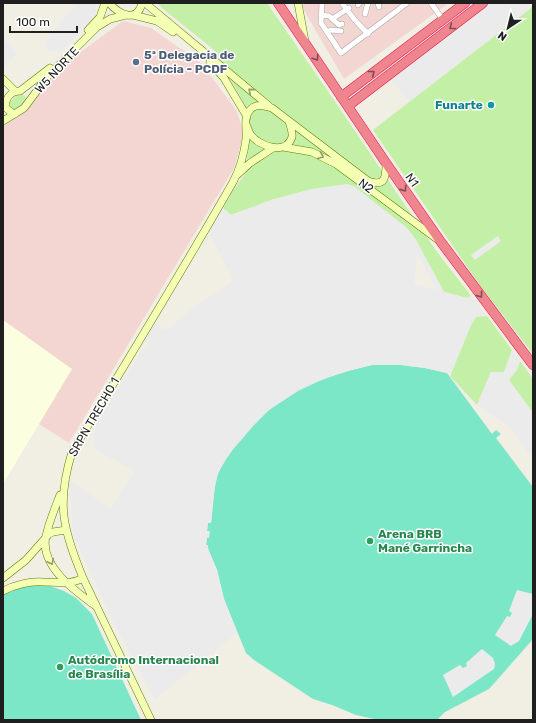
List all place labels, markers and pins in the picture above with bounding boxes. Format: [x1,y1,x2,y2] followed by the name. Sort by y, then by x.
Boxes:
[144,48,234,76] place label: 5ª Delegacia de Polícia - PCDF
[131,57,141,67] marker: 5ª Delegacia de Polícia - PCDF
[435,98,483,112] place label: Funarte
[486,100,496,110] marker: Funarte
[378,527,472,555] place label: Arena BRB Mané Garrincha
[365,536,375,546] marker: Arena BRB Mané Garrincha
[68,653,219,681] place label: Autódromo Internacional de Brasília
[55,662,65,672] marker: Autódromo Internacional de Brasília

